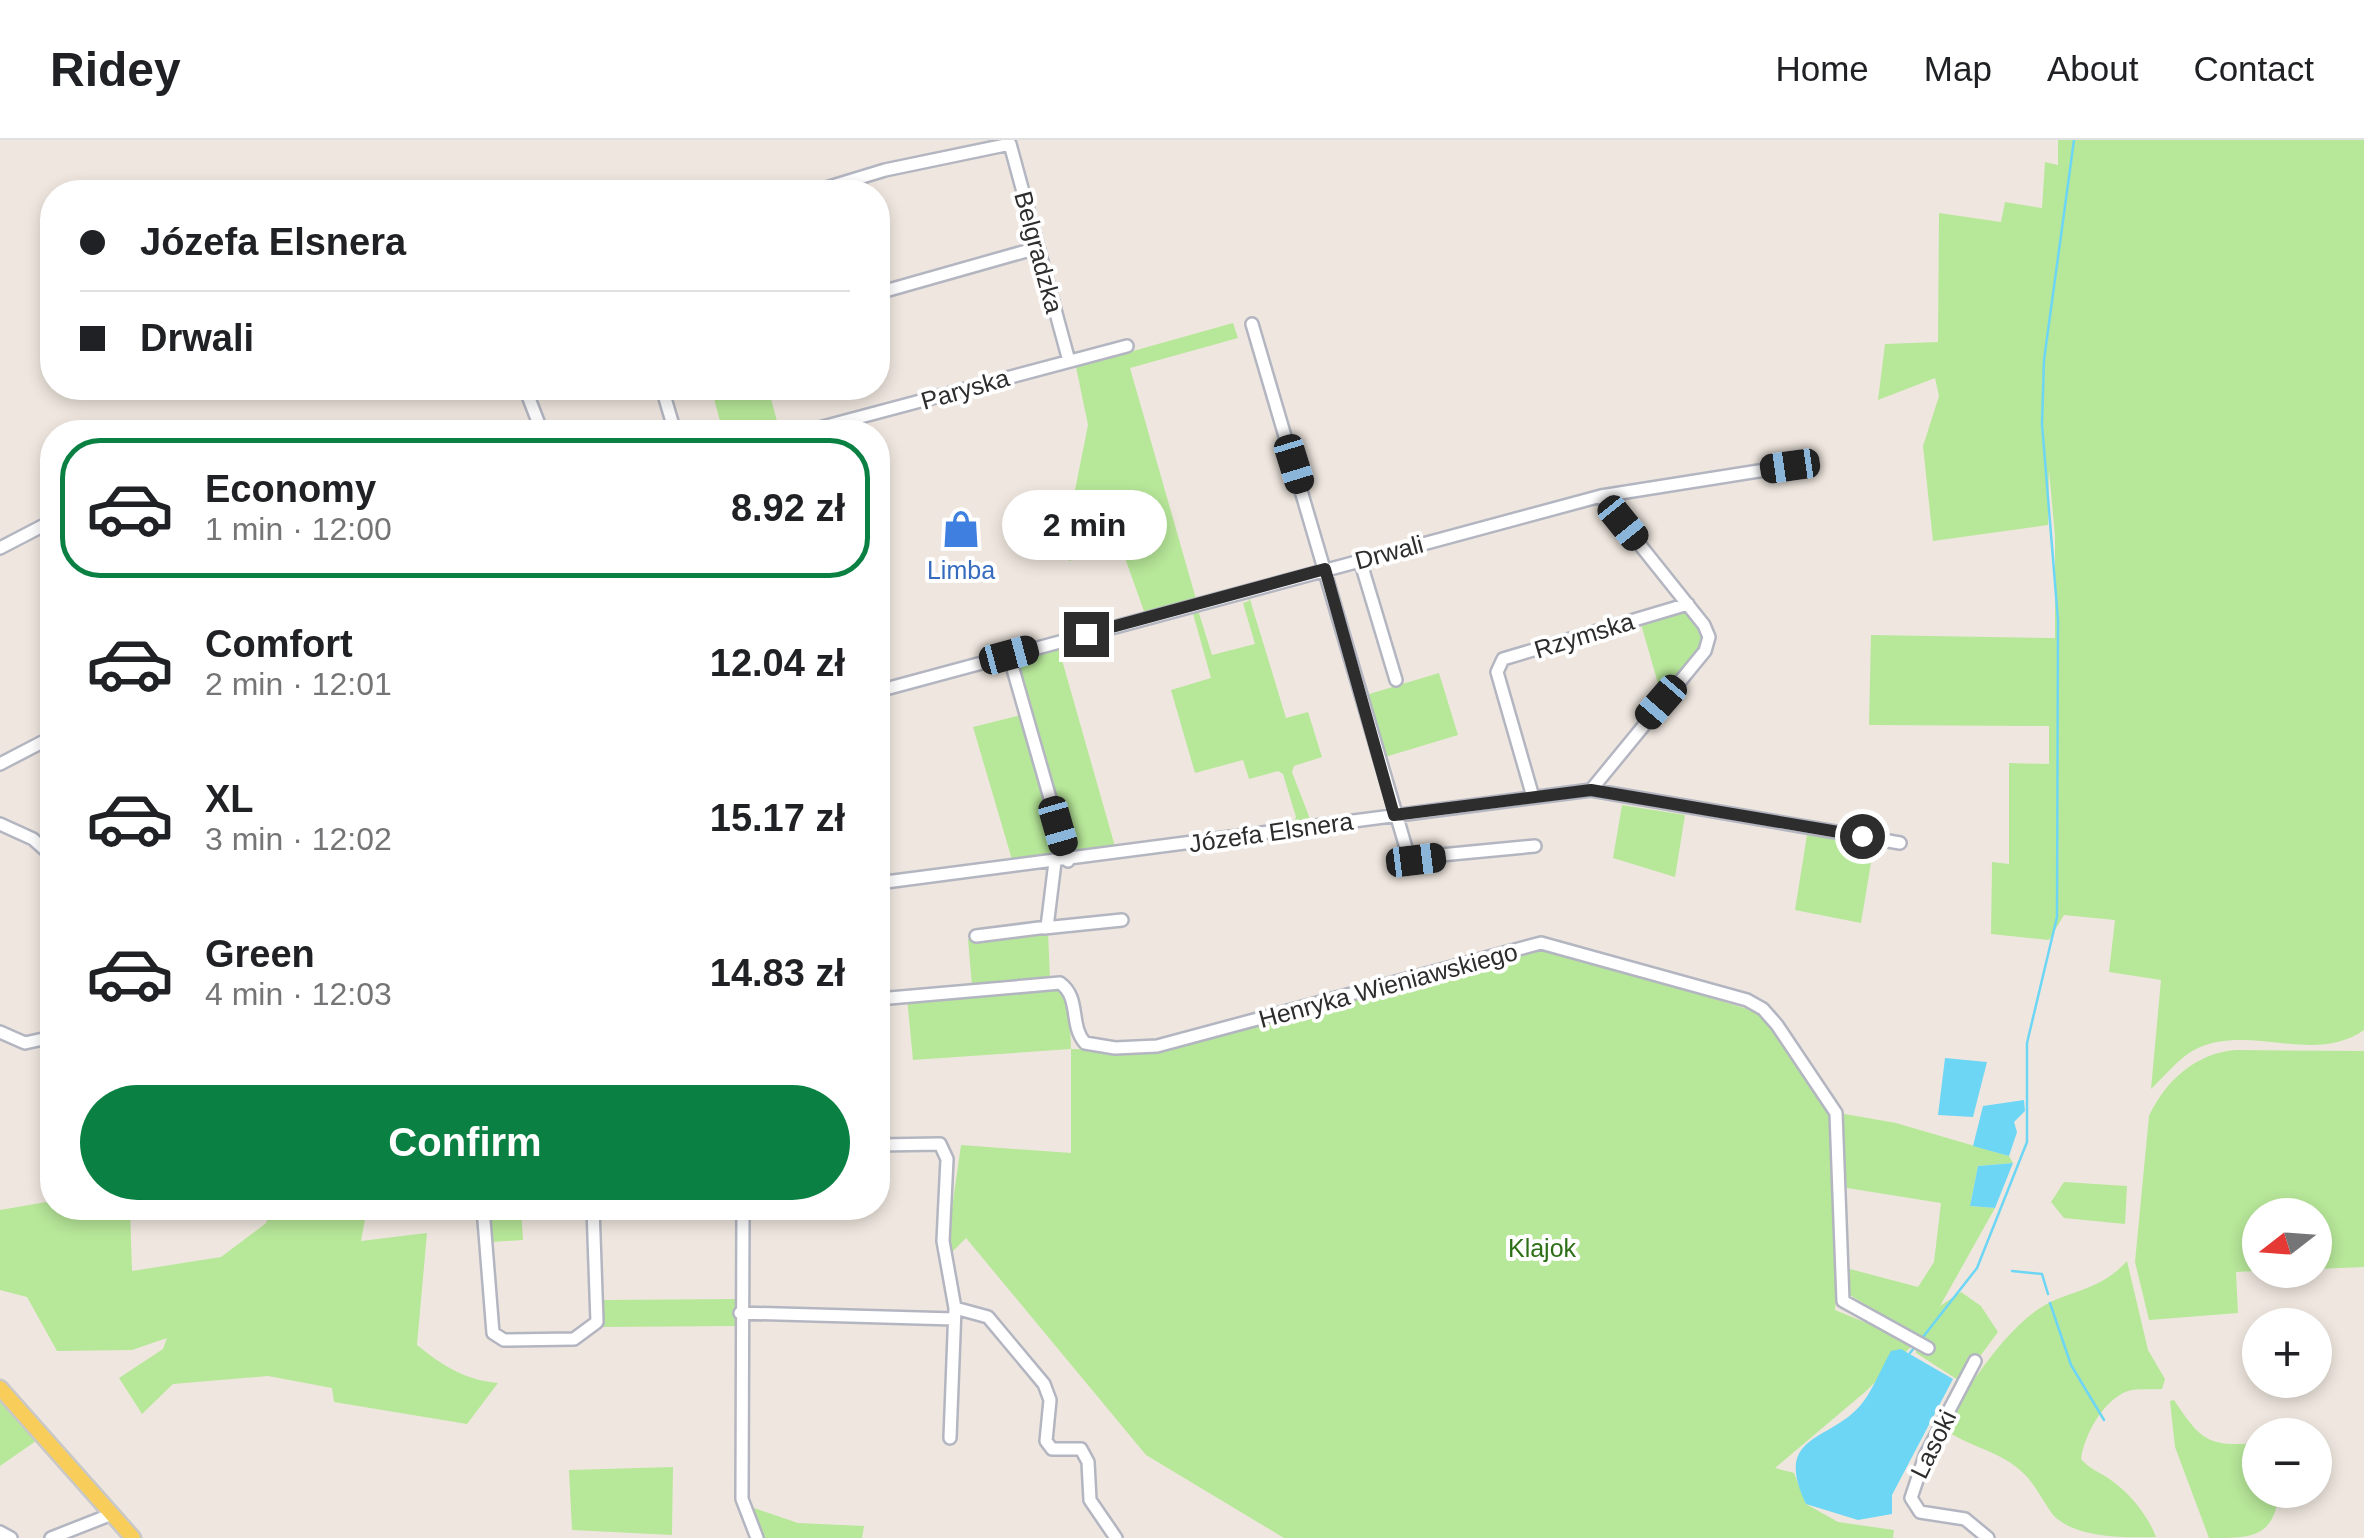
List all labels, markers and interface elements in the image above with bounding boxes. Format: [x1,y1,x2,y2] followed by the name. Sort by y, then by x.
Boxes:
[50,43,181,96] text: Ridey
[1775,49,1869,88] text: Home
[1924,49,1992,88] text: Map
[2047,49,2138,88] text: About
[2193,49,2314,88] text: Contact
[1009,188,1069,316] street label: Belgradzka
[140,221,406,263] text: Józefa Elsnera
[140,317,254,359] text: Drwali
[918,363,1012,415] street label: Paryska
[1271,431,1317,497] car
[1758,447,1822,485] car
[85,463,175,553] icon: car
[205,468,376,510] text: Economy
[731,487,845,529] text: 8.92 zł
[1004,489,1168,559] callout: 2 min
[1592,490,1654,556] car
[1043,507,1126,543] text: 2 min
[940,508,982,550] shop icon: Limba
[205,511,392,547] text: 1 min · 12:00
[1352,529,1426,575] street label: Drwali
[927,556,995,584] place label: Limba
[1531,607,1637,663] street label: Rzymska
[1064,612,1109,657] route end
[85,618,175,708] icon: car
[205,623,353,665] text: Comfort
[976,633,1042,677] car
[710,642,845,684] text: 12.04 zł
[205,666,392,702] text: 2 min · 12:01
[1630,670,1692,734] car
[85,773,175,863] icon: car
[205,778,254,820] text: XL
[1035,793,1081,859] car
[710,797,845,839] text: 15.17 zł
[1187,807,1355,857] street label: Józefa Elsnera
[1840,814,1885,859] route start
[205,821,392,857] text: 3 min · 12:02
[1384,841,1448,879] car
[85,928,175,1018] icon: car
[205,933,315,975] text: Green
[1256,937,1520,1033] street label: Henryka Wieniawskiego
[710,952,845,994] text: 14.83 zł
[205,976,392,1012] text: 4 min · 12:03
[80,1085,850,1200] button: Confirm
[2242,1198,2332,1288] north arrow
[2242,1198,2332,1508] map controls
[1508,1234,1577,1262] park label: Klajok
[2242,1308,2332,1398] button: +
[1905,1405,1961,1483] street label: Lasoki
[2242,1418,2332,1508] button: −

